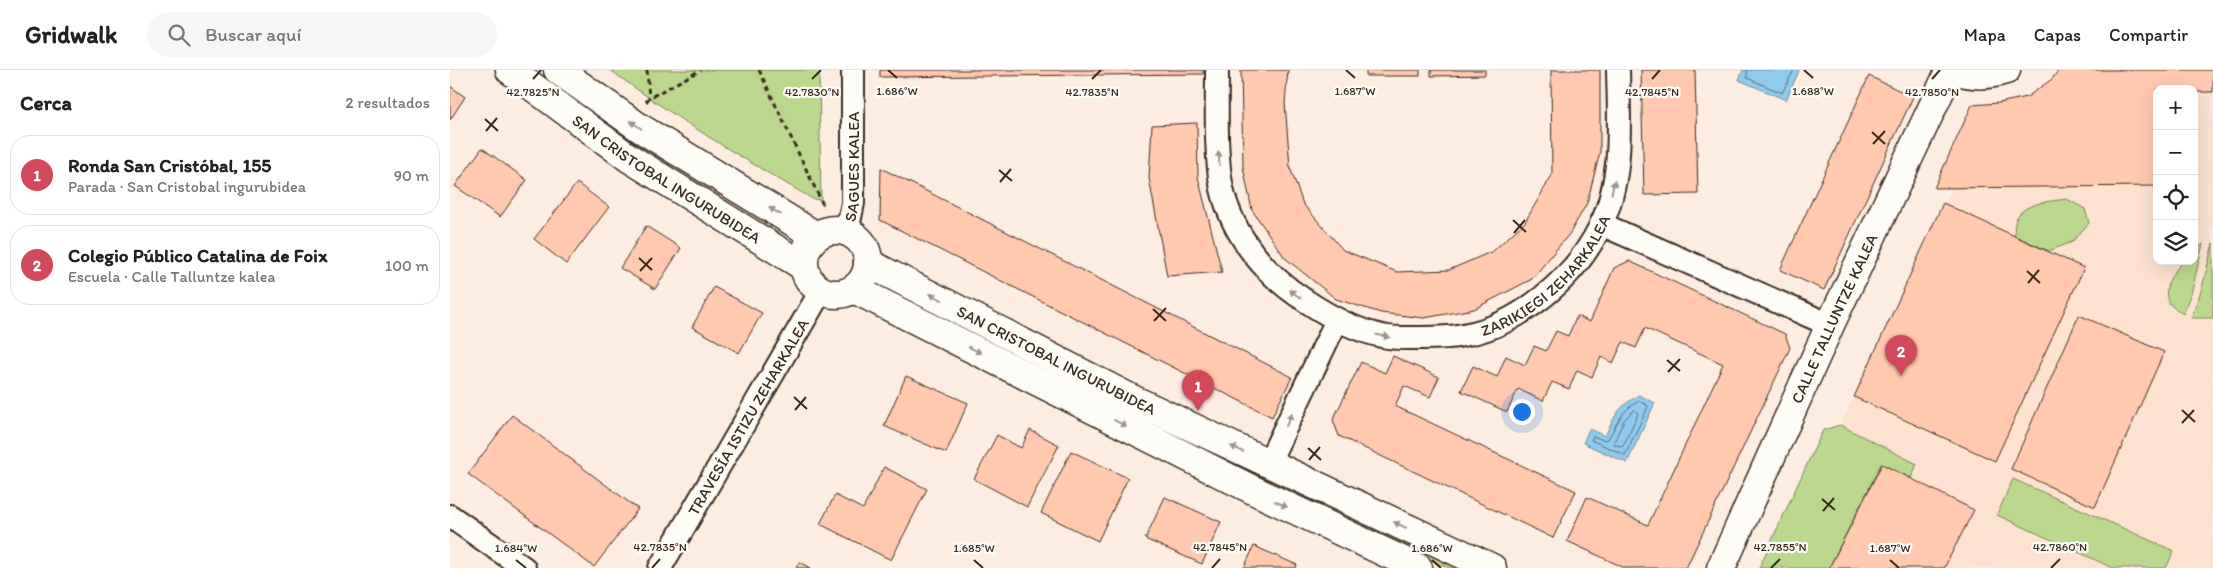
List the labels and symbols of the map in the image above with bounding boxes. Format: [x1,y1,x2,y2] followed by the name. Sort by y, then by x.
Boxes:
[876,84,918,98] text: 1.686°W
[1334,84,1376,98] text: 1.687°W
[1792,84,1834,98] text: 1.688°W
[506,85,560,99] text: 42.7825°N
[785,85,839,99] text: 42.7830°N
[1065,85,1119,99] text: 42.7835°N
[1625,85,1679,99] text: 42.7845°N
[1905,85,1959,99] text: 42.7850°N
[569,110,764,247] street label: SAN CRISTOBAL INGURUBIDEA
[840,112,863,223] street label: SAGUES KALEA
[629,120,643,130] one-way arrow
[1215,149,1223,165] one-way arrow
[1609,180,1617,195] one-way arrow
[768,206,781,215] one-way arrow
[1478,212,1614,340] street label: ZARIKIEGI ZEHARKALEA
[1787,231,1881,406] street label: CALLE TALLUNTZE KALEA
[1289,289,1302,299] one-way arrow
[928,293,943,301] one-way arrow
[954,301,1159,418] street label: SAN CRISTOBAL INGURUBIDEA
[683,315,813,518] street label: TRAVESÍA ISTIZU ZEHARKALEA
[1375,332,1391,340] one-way arrow
[1885,335,1917,376] pin: 2
[968,346,983,354] one-way arrow
[1182,370,1214,411] pin: 1
[1509,399,1535,425] your location
[1285,413,1293,427] one-way arrow
[1113,419,1128,427] one-way arrow
[1230,445,1244,453] one-way arrow
[1274,499,1289,508] one-way arrow
[1393,521,1407,529] one-way arrow
[633,540,687,554] text: 42.7835°N
[1193,540,1247,554] text: 42.7845°N
[1753,540,1807,554] text: 42.7855°N
[2033,540,2087,554] text: 42.7860°N
[495,541,537,555] text: 1.684°W
[953,541,995,555] text: 1.685°W
[1411,541,1453,555] text: 1.686°W
[1869,541,1911,555] text: 1.687°W

